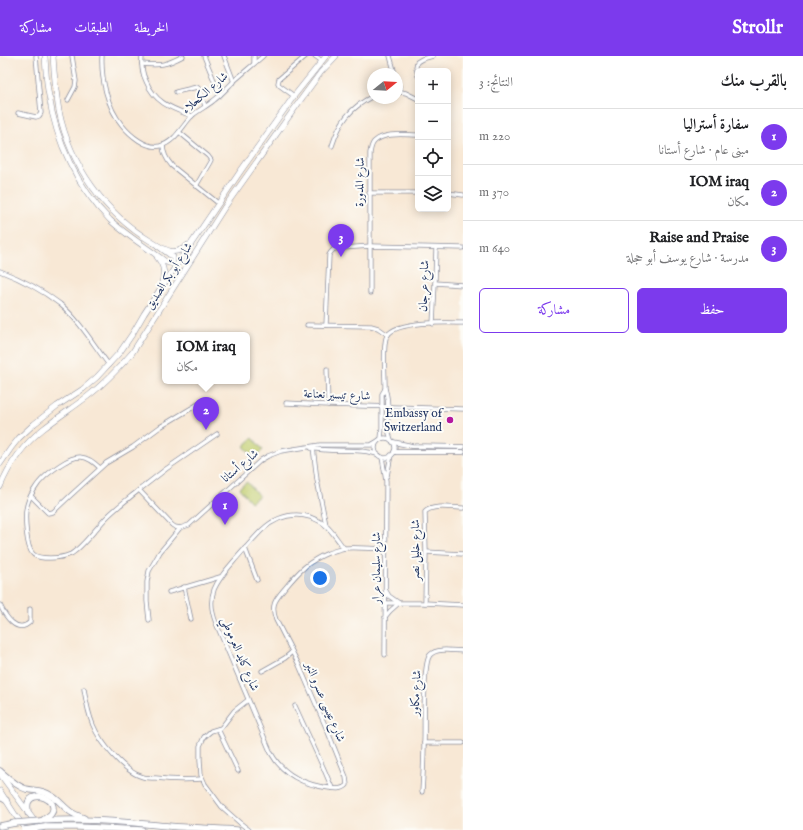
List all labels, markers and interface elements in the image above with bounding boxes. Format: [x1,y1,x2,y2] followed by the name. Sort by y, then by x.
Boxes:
[732,16,783,40] text: Strollr
[20,19,52,37] text: مشاركة
[74,19,112,37] text: الطبقات
[134,19,168,37] text: الخريطة
[367,68,403,104] north arrow
[415,68,451,212] map controls
[415,68,451,104] button: +
[179,69,233,120] street label: شارع الكحلاء
[720,71,787,92] text: بالقرب منك
[479,74,513,91] text: النتائج: 3
[415,104,451,140] button: −
[683,115,749,134] text: سفارة أستراليا
[479,128,510,145] text: 220 m
[772,128,776,145] text: 1
[415,140,451,176] button: locate
[659,142,749,159] text: مبنى عام · شارع أستانا
[352,157,371,207] street label: شارع المدورة
[690,172,749,191] text: IOM iraq
[415,176,451,212] button: layers
[479,184,509,201] text: 370 m
[771,184,777,201] text: 2
[727,194,749,211] text: مكان
[328,224,354,257] pin: 3
[649,228,749,247] text: Raise and Praise
[141,239,199,314] street label: شارع أبو بكر الصديق
[479,240,510,257] text: 640 m
[772,240,776,257] text: 3
[626,250,749,267] text: مدرسة · شارع يوسف أبو حجلة
[416,260,435,312] street label: شارع عرجان
[479,288,629,333] button: مشاركة
[637,288,787,333] button: حفظ
[162,332,250,384] popup
[176,337,236,356] text: IOM iraq
[176,359,198,376] text: مكان
[303,386,371,407] street label: شارع تيسير نعناعة
[193,397,219,430] pin: 2
[384,406,445,435] place label: Embassy of Switzerland
[445,415,455,425] marker: Embassy of Switzerland
[218,445,264,488] street label: شارع أستانا
[212,492,238,525] pin: 1
[408,519,426,583] street label: شارع خليل نصر
[369,532,387,605] street label: شارع سليمان عرار
[310,568,330,588] your location
[214,615,262,695] street label: شارع كايد العرموطي
[298,658,349,746] street label: شارع عيسى عسرو النبر
[407,669,428,718] street label: شارع مكاور

